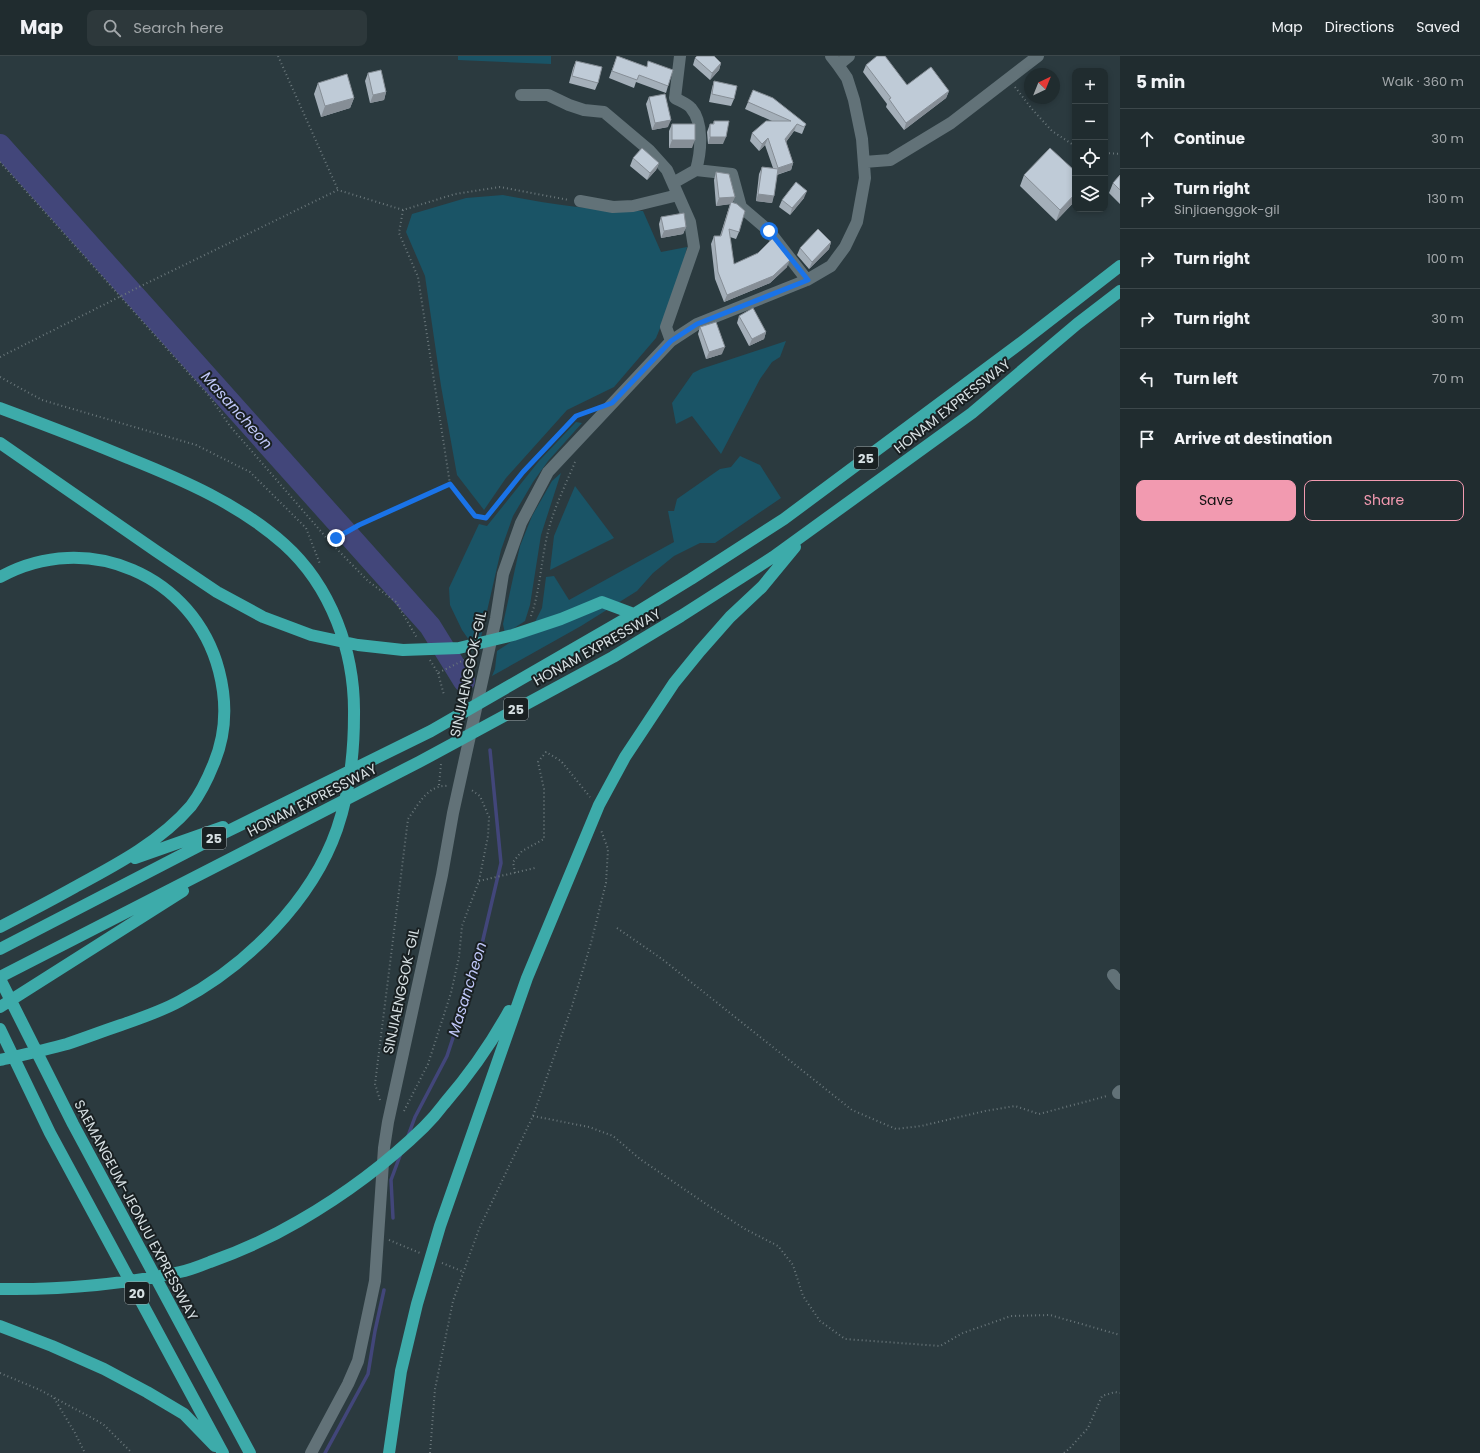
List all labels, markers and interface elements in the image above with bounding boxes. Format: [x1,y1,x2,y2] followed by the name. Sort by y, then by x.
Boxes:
[87,10,367,46] search box
[20,14,63,41] text: Map
[101,17,123,39] icon: search
[133,17,224,38] text: Search here
[1272,17,1303,37] text: Map
[1325,17,1394,37] text: Directions
[1416,17,1460,37] text: Saved
[1024,68,1060,104] north arrow
[1072,68,1108,212] map controls
[1072,68,1108,104] button: +
[1136,70,1185,94] text: 5 min
[1382,72,1464,91] text: Walk · 360 m
[1072,104,1108,140] button: −
[1136,128,1158,150] icon: ahead
[1174,128,1245,149] text: Continue
[1431,129,1464,148] text: 30 m
[1072,140,1108,176] button: locate
[1072,176,1108,212] button: layers
[1174,178,1250,199] text: Turn right
[1136,188,1158,210] icon: right
[1427,189,1464,208] text: 130 m
[1174,200,1280,219] text: Sinjiaenggok-gil
[760,222,778,240] route start
[1136,248,1158,270] icon: right
[1174,248,1250,269] text: Turn right
[1427,249,1464,268] text: 100 m
[1136,308,1158,330] icon: right
[1174,308,1250,329] text: Turn right
[1431,309,1464,328] text: 30 m
[889,354,1015,458] street label: HONAM EXPRESSWAY
[196,367,278,453] water label: Masancheon
[1136,368,1158,390] icon: left
[1174,368,1238,389] text: Turn left
[1432,369,1464,388] text: 70 m
[1136,428,1158,450] icon: arrive
[1174,428,1332,449] text: Arrive at destination
[854,447,878,469] road number: 25
[1136,480,1296,521] button: Save
[1304,480,1464,521] button: Share
[327,529,345,547] route end
[530,604,664,690] street label: HONAM EXPRESSWAY
[445,609,491,739] street label: SINJIAENGGOK-GIL
[504,698,528,720] road number: 25
[244,759,380,841] street label: HONAM EXPRESSWAY
[202,827,226,849] road number: 25
[378,926,424,1056] street label: SINJIAENGGOK-GIL
[443,939,491,1039] water label: Masancheon
[69,1096,203,1324] street label: SAEMANGEUM-JEONJU EXPRESSWAY
[125,1282,149,1304] road number: 20

